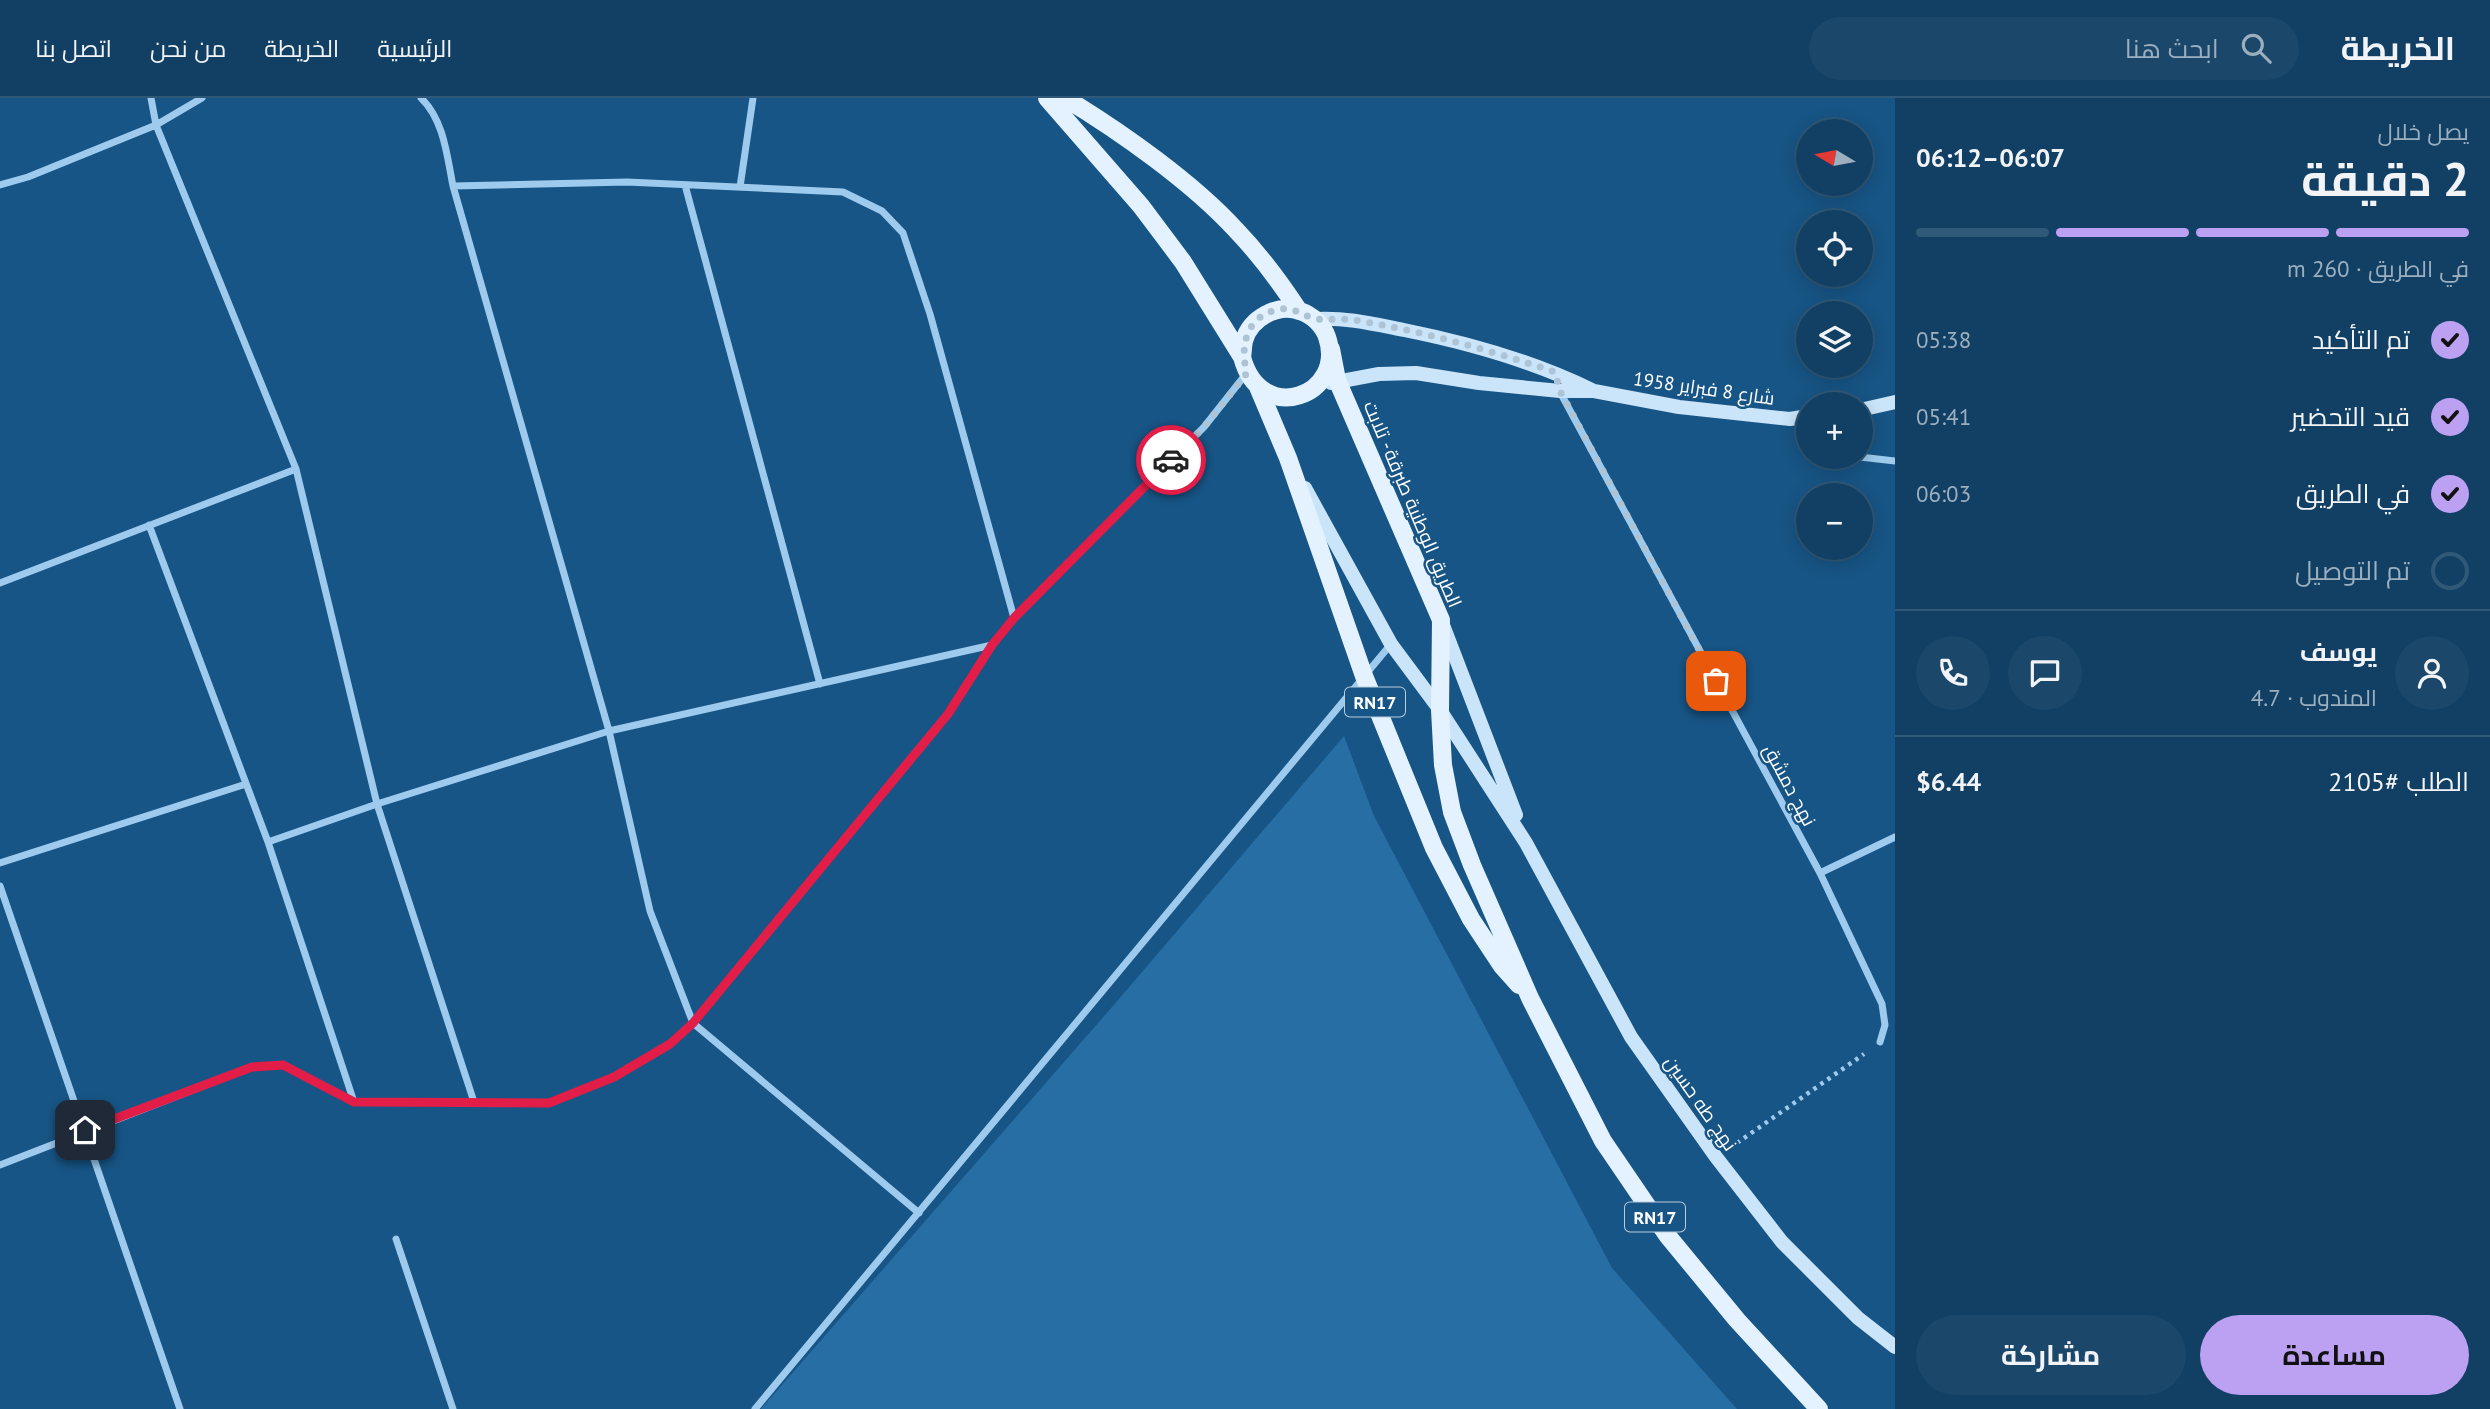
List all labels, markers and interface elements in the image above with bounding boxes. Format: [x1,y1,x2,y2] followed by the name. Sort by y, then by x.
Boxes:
[1809,17,2299,80] search box
[2341,26,2455,69] text: الخريطة
[2237,29,2275,67] icon: search
[2125,32,2219,65] text: ابحث هنا
[35,33,112,64] text: اتصل بنا
[150,33,226,64] text: من نحن
[264,33,339,64] text: الخريطة
[377,33,453,64] text: الرئيسية
[2378,117,2469,146] text: يصل خلال
[1796,119,1872,196] north arrow
[1796,119,1873,560] map controls
[1916,141,2065,174] text: 06:07–06:12
[2301,149,2469,209] text: 2 دقيقة
[1796,210,1873,287] button: locate
[2287,254,2469,283] text: في الطريق · 260 m
[1796,301,1873,378] button: layers
[2431,321,2469,359] icon: check
[2312,323,2410,356] text: تم التأكيد
[1916,325,1971,354] text: 05:38
[1631,366,1776,412] street label: شارع 8 فبراير 1958
[1796,392,1873,469] button: +
[1358,397,1467,611] street label: الطريق الوطنية طبرقة - تلابت
[2431,398,2469,436] icon: check
[2291,400,2410,433] text: قيد التحضير
[1916,402,1971,431] text: 05:41
[1136,425,1206,495] courier
[1152,441,1190,479] icon: car
[2431,475,2469,513] icon: check
[2296,477,2410,510] text: في الطريق
[1916,479,1971,508] text: 06:03
[1796,483,1873,560] button: −
[2295,554,2410,587] text: تم التوصيل
[2300,635,2377,668] text: يوسف
[1916,636,1990,710] button: phone
[2008,636,2082,710] button: chat
[2395,636,2469,710] button: person
[1686,651,1746,711] pin
[1697,662,1735,700] icon: bag
[2251,683,2377,712] text: المندوب · 4.7
[1345,688,1405,716] road number: RN17
[1757,740,1822,831] street label: نهج دمشق
[1916,765,1981,798] text: $6.44
[2328,765,2469,798] text: الطلب #2105
[1658,1051,1743,1156] street label: نهج طه حسين
[55,1100,115,1160] pin
[66,1111,104,1149] icon: home
[1625,1202,1685,1232] road number: RN17
[1916,1315,2186,1395] button: مشاركة
[2200,1315,2469,1395] button: مساعدة

